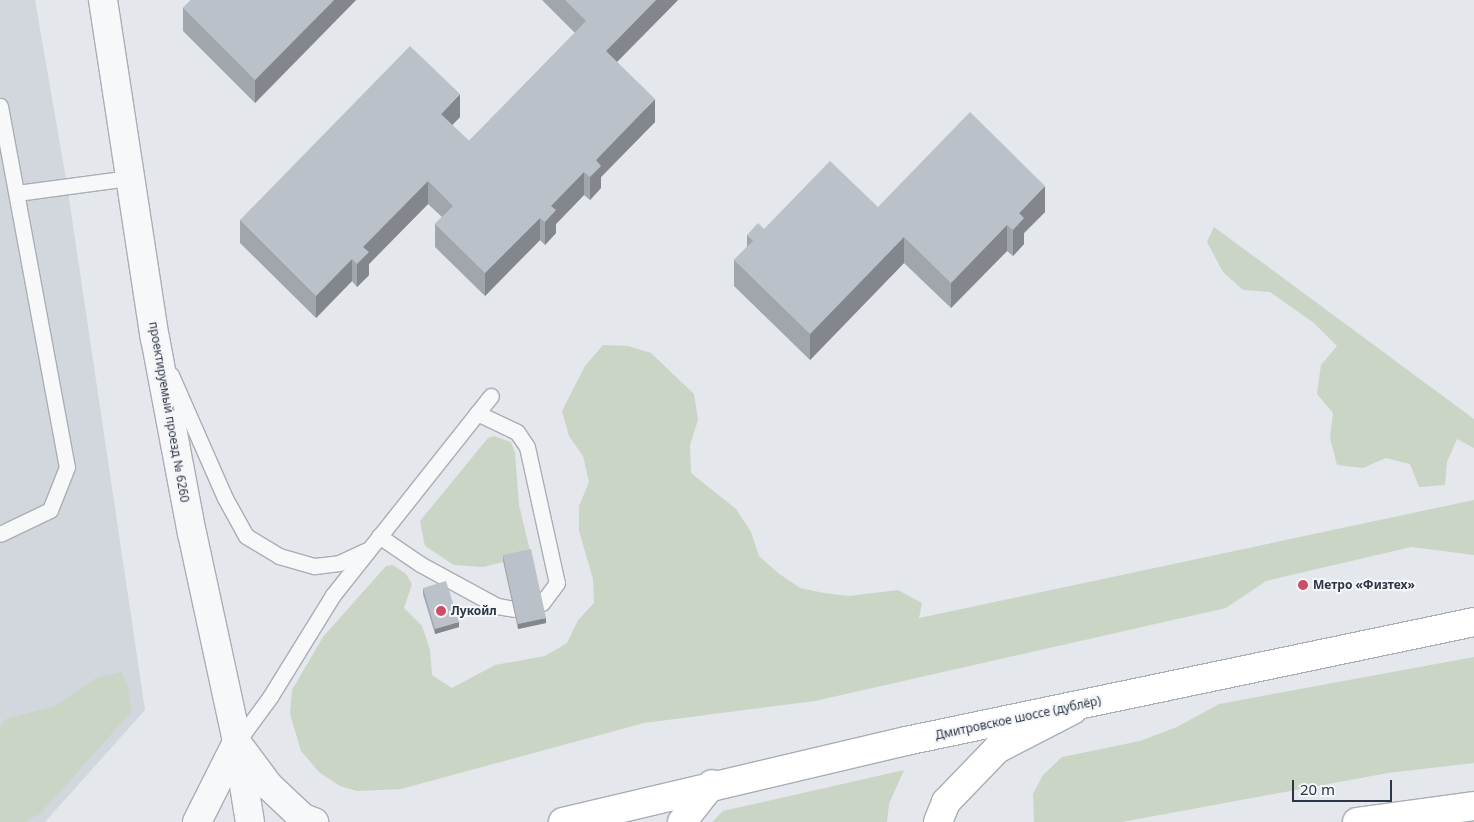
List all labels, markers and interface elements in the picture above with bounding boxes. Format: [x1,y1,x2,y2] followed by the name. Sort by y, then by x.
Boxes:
[146,320,192,504] street label: проектируемый проезд № 6260
[1313,578,1415,592] place label: Метро «Физтех»
[1297,579,1309,591] marker: Метро «Физтех»
[451,604,497,618] place label: Лукойл
[435,605,447,617] marker: Лукойл
[934,693,1102,743] street label: Дмитровское шоссе (дублёр)
[1294,770,1394,802] scale bar
[1300,779,1335,799] text: 20 m

